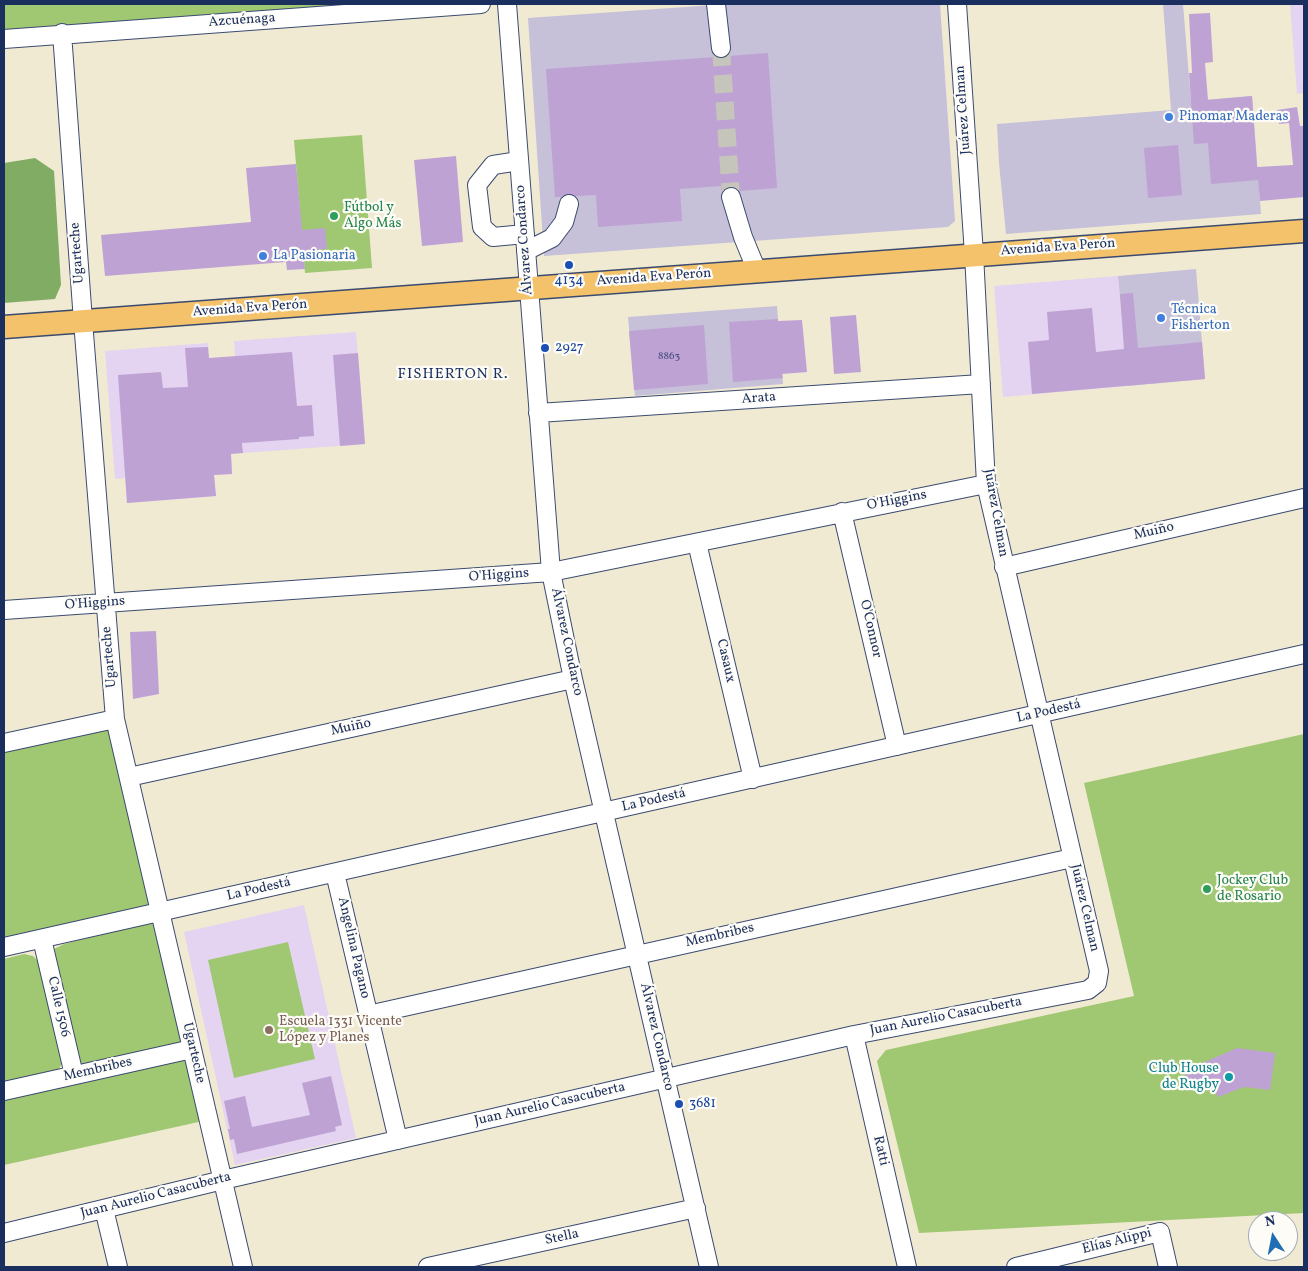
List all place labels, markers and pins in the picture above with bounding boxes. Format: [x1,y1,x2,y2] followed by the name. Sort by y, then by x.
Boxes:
[1179,109,1289,125] place label: Pinomar Maderas
[1163,111,1175,123] marker: Pinomar Maderas
[344,200,401,232] place label: Fútbol y Algo Más
[328,210,340,222] marker: Fútbol y Algo Más
[273,248,356,264] place label: La Pasionaria
[257,250,269,262] marker: La Pasionaria
[563,259,575,271] marker: 4134
[554,273,584,289] place label: 4134
[1171,302,1230,334] place label: Técnica Fisherton
[1155,312,1167,324] marker: Técnica Fisherton
[555,340,584,356] place label: 2927
[539,342,551,354] marker: 2927
[1217,873,1288,906] place label: Jockey Club de Rosario
[1201,883,1213,895] marker: Jockey Club de Rosario
[279,1014,402,1046] place label: Escuela 1331 Vicente López y Planes
[263,1024,275,1036] marker: Escuela 1331 Vicente López y Planes
[1149,1061,1219,1094] place label: Club House de Rugby
[1223,1071,1235,1083] marker: Club House de Rugby
[689,1096,716,1112] place label: 3681
[673,1098,685,1110] marker: 3681

